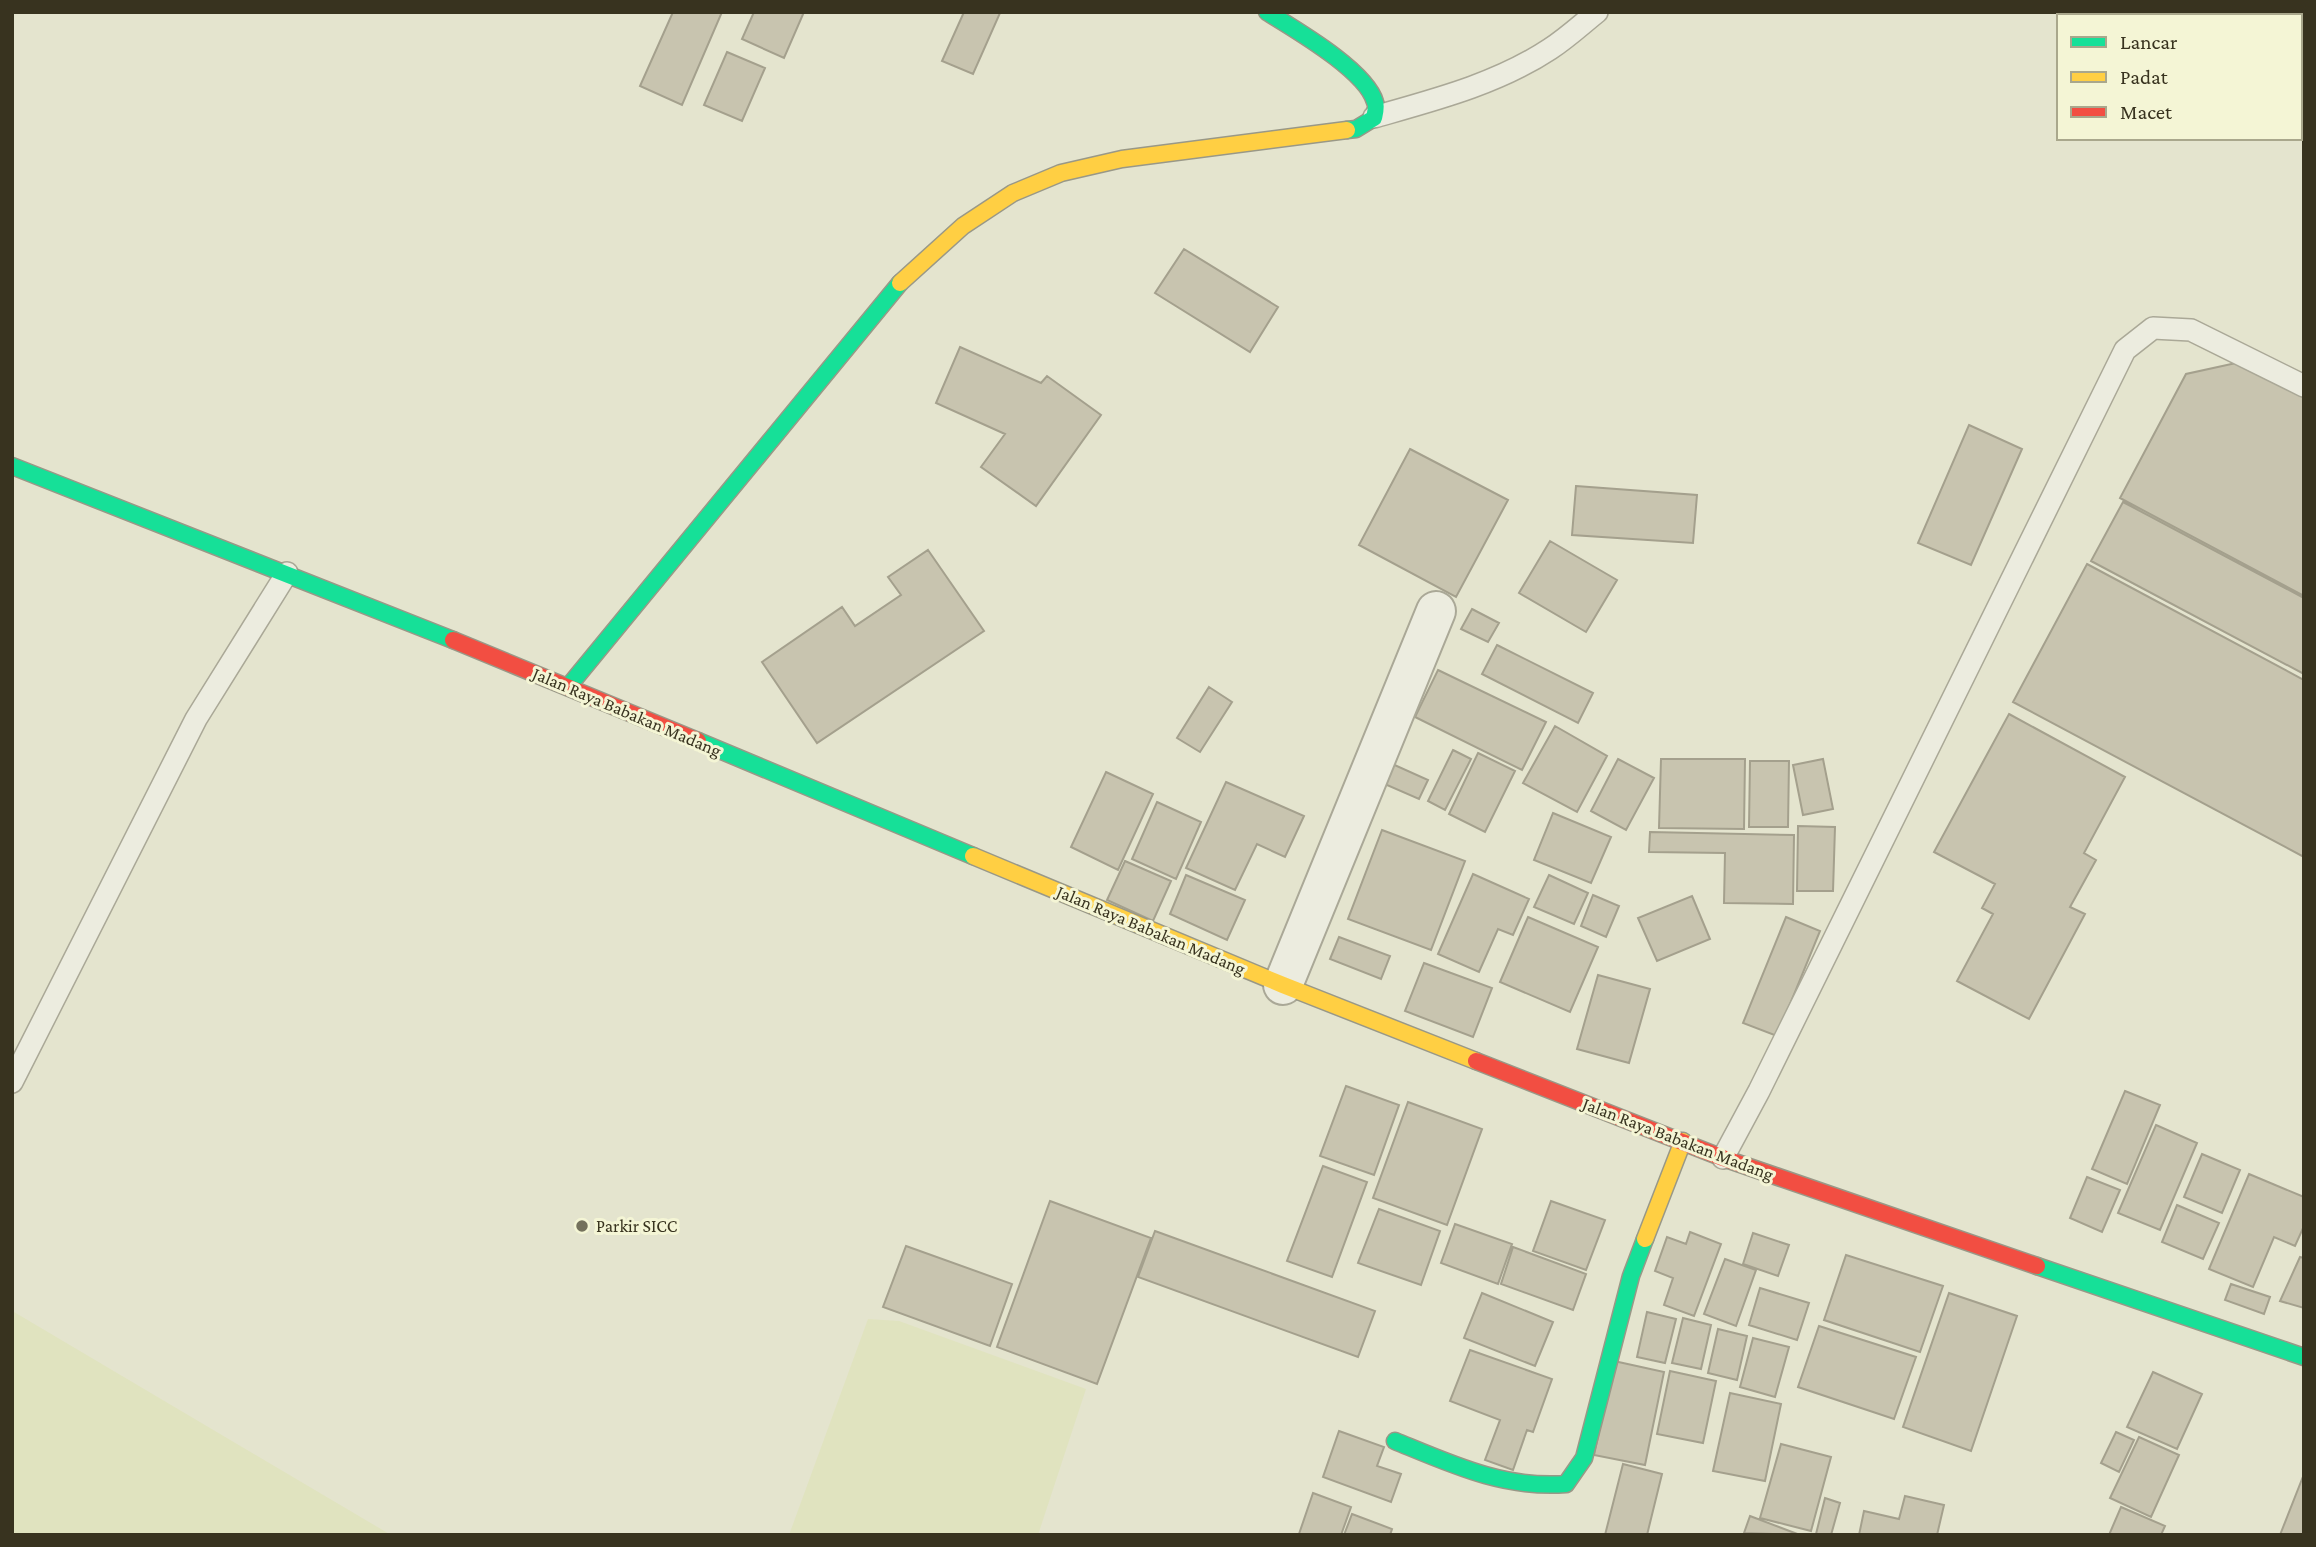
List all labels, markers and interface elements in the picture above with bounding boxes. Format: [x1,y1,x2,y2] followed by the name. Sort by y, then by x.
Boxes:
[2057,14,2302,140] legend
[2120,30,2178,54] text: Lancar
[2120,65,2169,89] text: Padat
[2120,100,2173,124] text: Macet
[528,662,725,761] street label: Jalan Raya Babakan Madang
[1052,880,1249,979] street label: Jalan Raya Babakan Madang
[1578,1093,1777,1185] street label: Jalan Raya Babakan Madang
[596,1216,678,1236] place label: Parkir SICC
[574,1218,590,1234] marker: Parkir SICC

